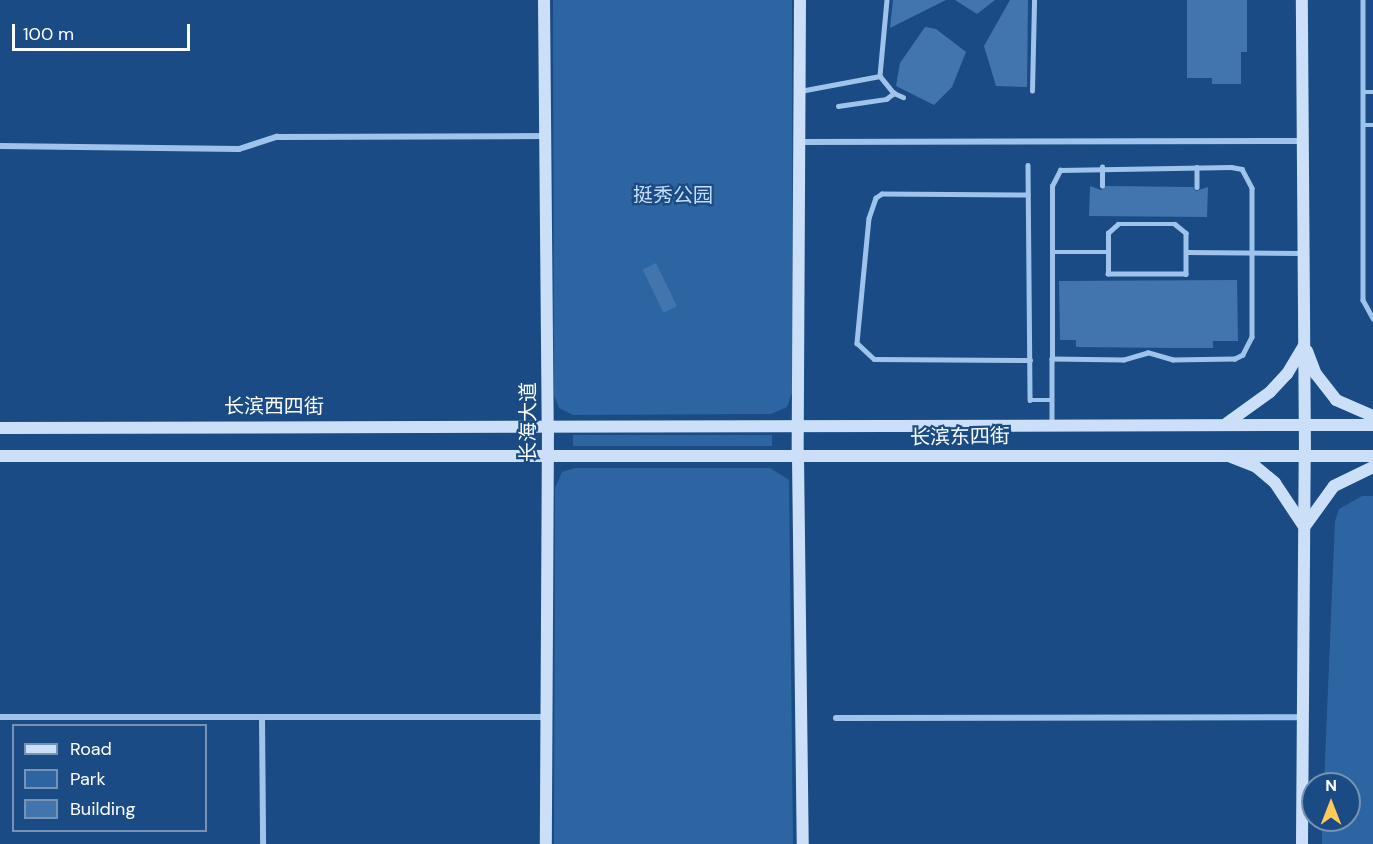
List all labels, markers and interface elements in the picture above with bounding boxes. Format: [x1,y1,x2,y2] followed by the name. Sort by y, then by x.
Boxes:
[15,12,194,50] scale bar
[23,22,74,46] text: 100 m
[633,183,713,207] park label: 挺秀公园
[516,382,540,462] street label: 长海大道
[224,394,324,418] street label: 长滨西四街
[910,424,1010,450] street label: 长滨东四街
[12,724,207,832] legend
[70,737,112,761] text: Road
[70,767,106,791] text: Park
[1301,772,1361,832] north arrow
[1325,775,1337,796] text: N
[70,797,135,821] text: Building

